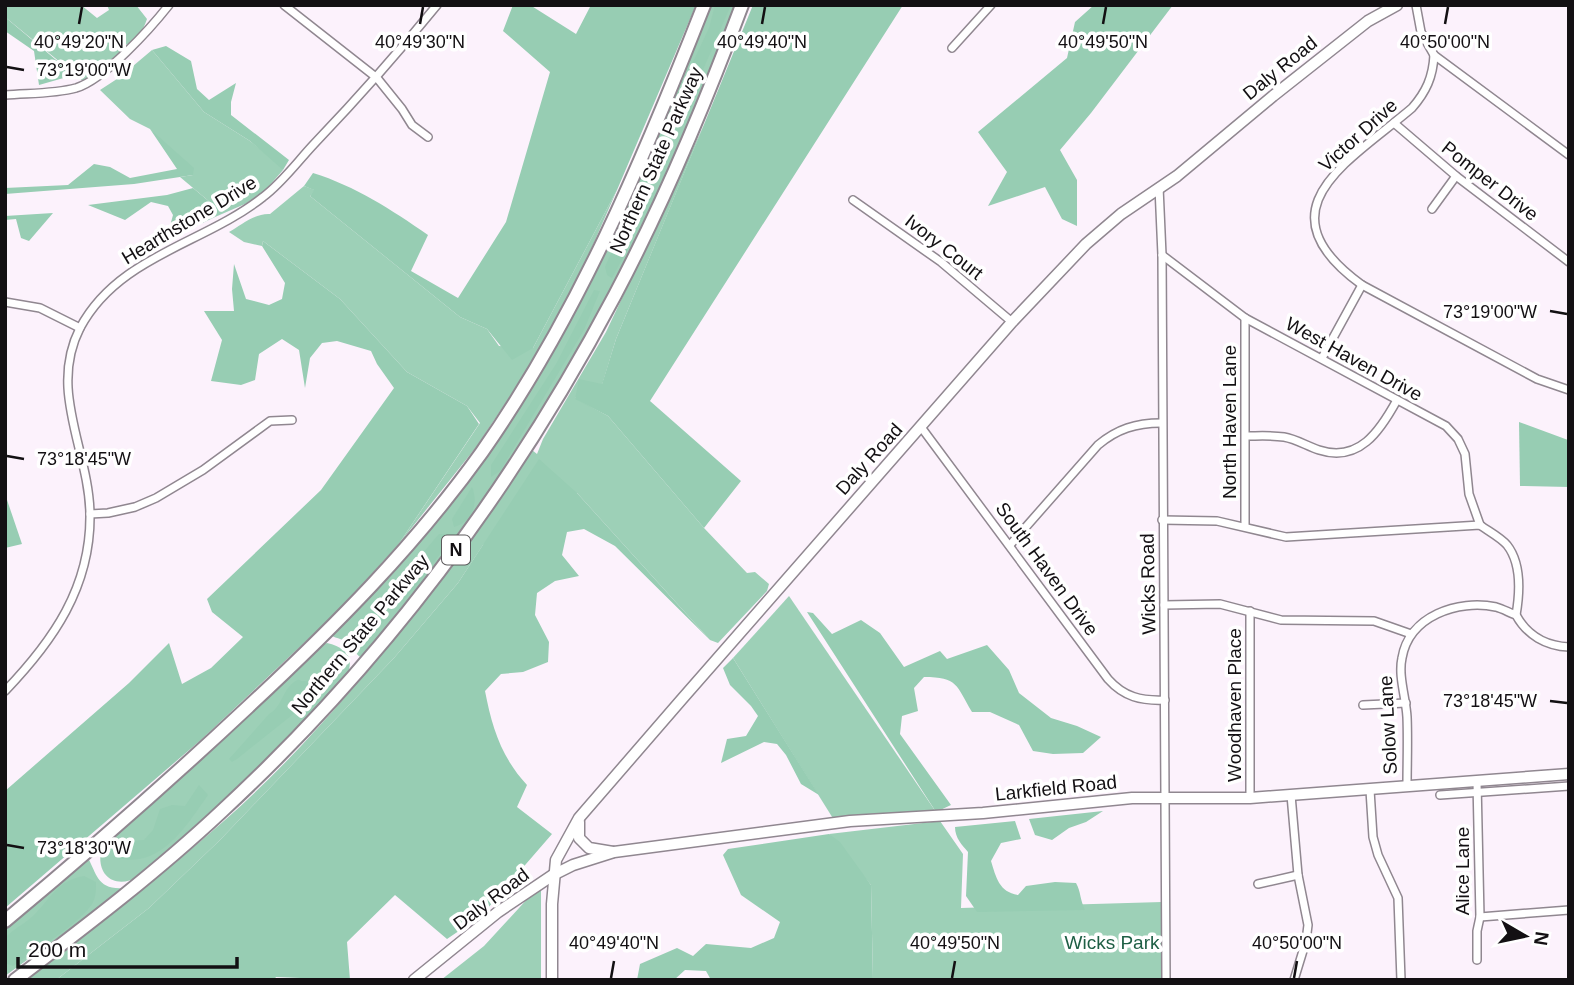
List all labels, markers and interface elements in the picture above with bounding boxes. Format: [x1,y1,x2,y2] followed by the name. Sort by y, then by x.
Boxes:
[34,32,124,52] text: 40°49'20"N
[375,32,465,52] text: 40°49'30"N
[717,32,807,52] text: 40°49'40"N
[1058,32,1148,52] text: 40°49'50"N
[1239,32,1321,104] street label: Daly Road
[1400,32,1490,52] text: 40°50'00"N
[37,60,131,80] text: 73°19'00"W
[605,63,707,256] street label: Northern State Parkway
[1315,94,1401,176] street label: Victor Drive
[1438,137,1542,225] street label: Pomper Drive
[118,172,260,268] street label: Hearthstone Drive
[901,210,988,284] street label: Ivory Court
[1443,302,1537,322] text: 73°19'00"W
[1282,313,1426,405] street label: West Haven Drive
[1219,345,1240,499] street label: North Haven Lane
[832,419,906,499] street label: Daly Road
[37,449,131,469] text: 73°18'45"W
[992,498,1102,640] street label: South Haven Drive
[1137,533,1159,635] street label: Wicks Road
[442,536,470,564] road number: N
[287,550,433,718] street label: Northern State Parkway
[1224,628,1245,782] street label: Woodhaven Place
[1375,675,1401,775] street label: Solow Lane
[1443,691,1537,711] text: 73°18'45"W
[994,771,1118,805] street label: Larkfield Road
[1452,827,1473,915] street label: Alice Lane
[37,838,131,858] text: 73°18'30"W
[449,864,533,934] street label: Daly Road
[1490,901,1560,971] north arrow
[18,926,236,970] scale bar
[1530,930,1553,947] text: N
[1065,932,1160,953] park label: Wicks Park
[569,933,659,953] text: 40°49'40"N
[910,933,1000,953] text: 40°49'50"N
[1252,933,1342,953] text: 40°50'00"N
[28,938,86,961] text: 200 m

